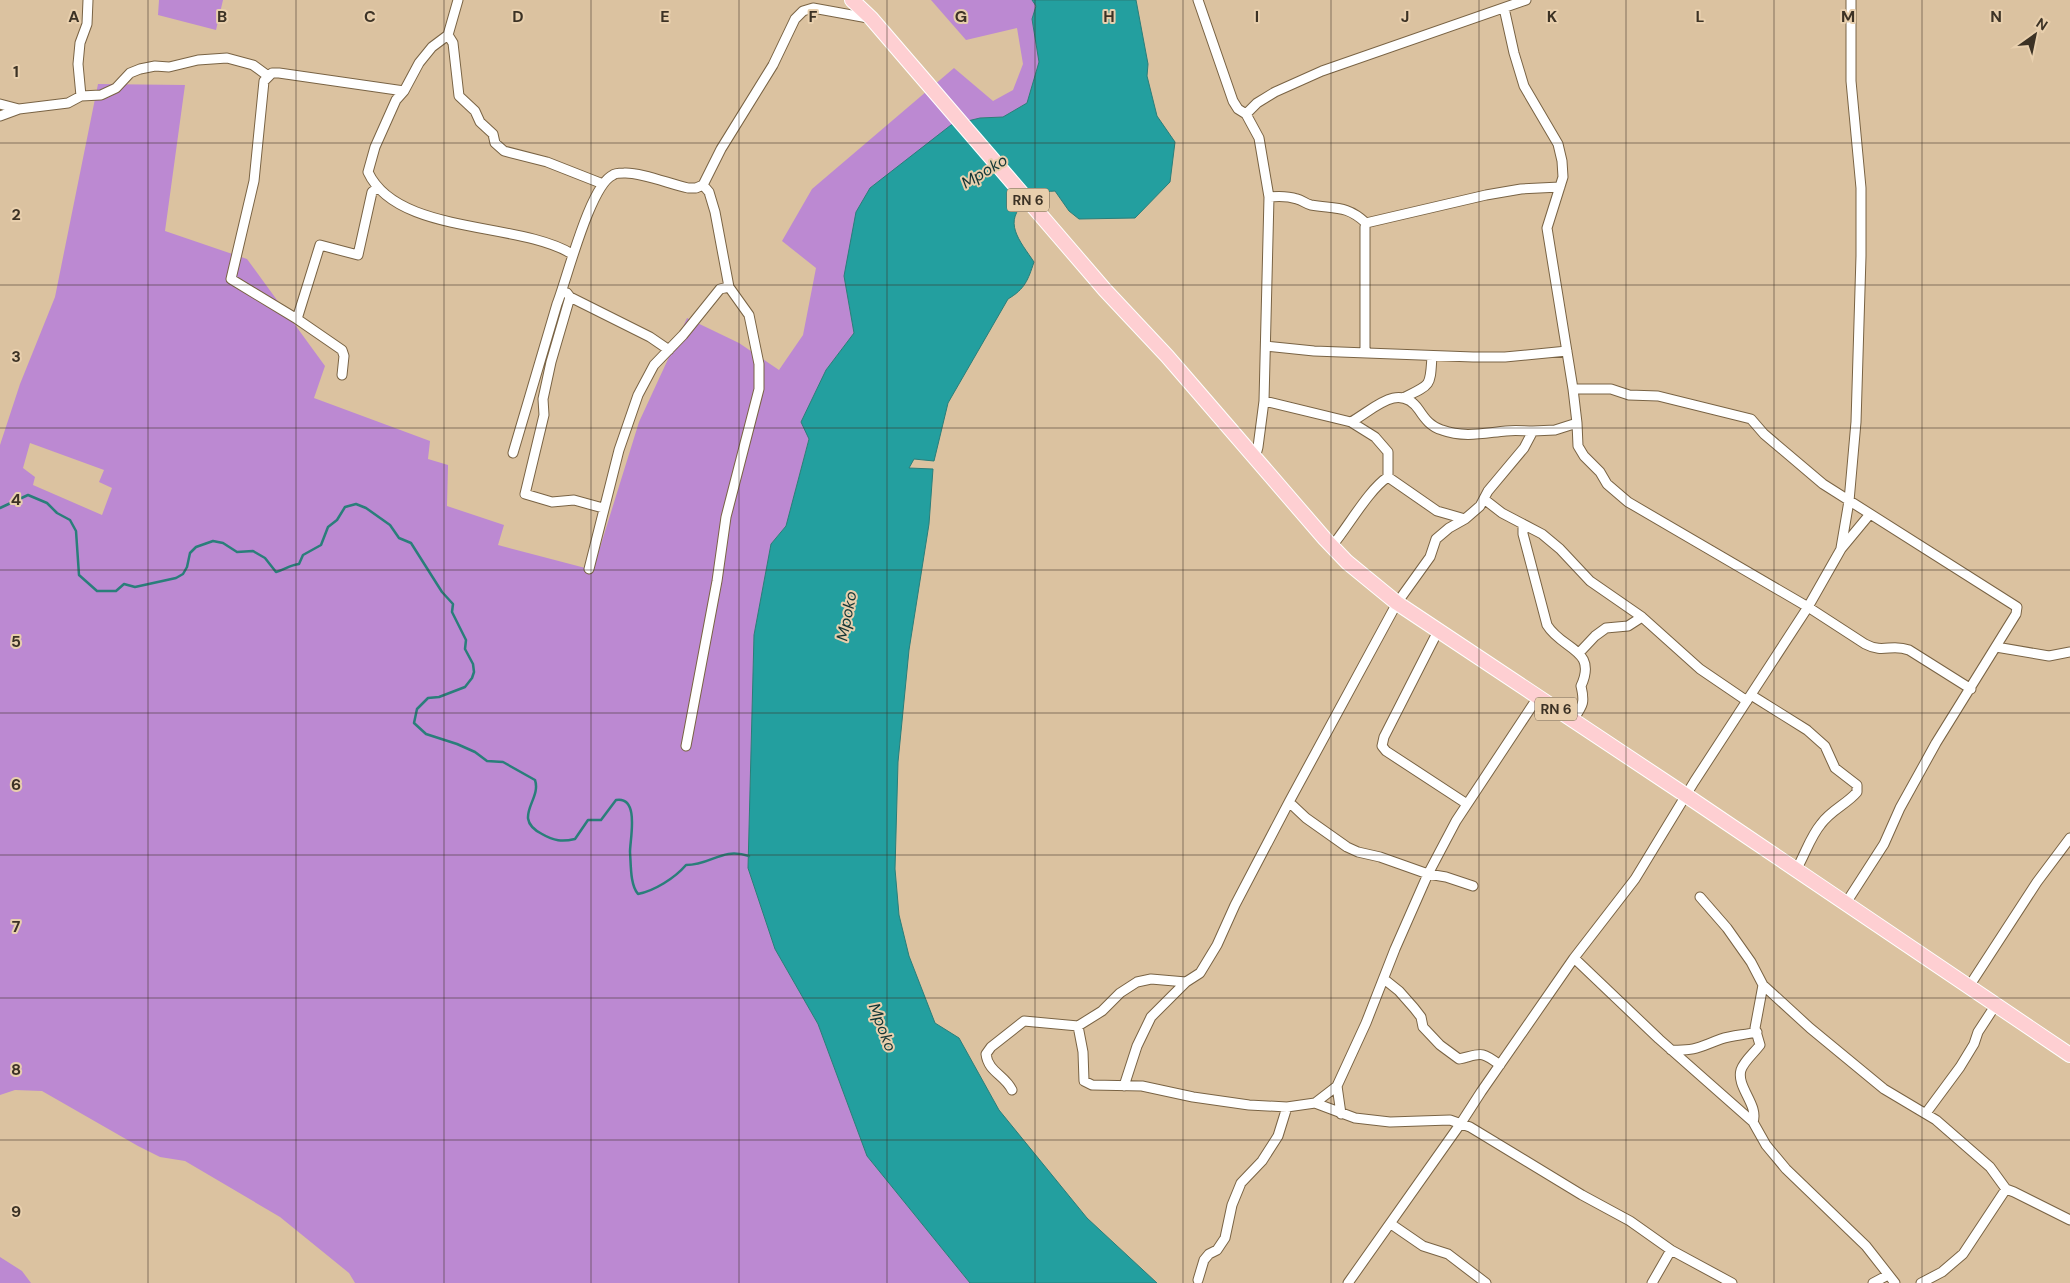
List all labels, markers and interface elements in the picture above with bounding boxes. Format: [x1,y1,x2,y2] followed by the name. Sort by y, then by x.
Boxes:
[68,6,80,27] text: A
[217,6,227,27] text: B
[364,6,376,27] text: C
[512,6,524,27] text: D
[660,6,670,27] text: E
[809,6,818,27] text: F
[955,6,967,27] text: G
[1103,6,1115,27] text: H
[1255,6,1259,27] text: I
[1401,6,1409,27] text: J
[1547,6,1558,27] text: K
[1696,6,1705,27] text: L
[1841,6,1855,27] text: M
[1990,6,2002,27] text: N
[2010,10,2060,60] north arrow
[2033,14,2051,34] text: N
[13,61,19,82] text: 1
[957,149,1011,193] water label: Mpoko
[1007,188,1049,212] road number: RN 6
[11,204,21,225] text: 2
[11,346,21,367] text: 3
[11,489,21,510] text: 4
[831,589,862,643] water label: Mpoko
[11,631,21,652] text: 5
[1535,698,1577,721] road number: RN 6
[11,774,21,795] text: 6
[12,916,21,937] text: 7
[864,1000,901,1054] water label: Mpoko
[11,1059,21,1080] text: 8
[11,1201,21,1222] text: 9

